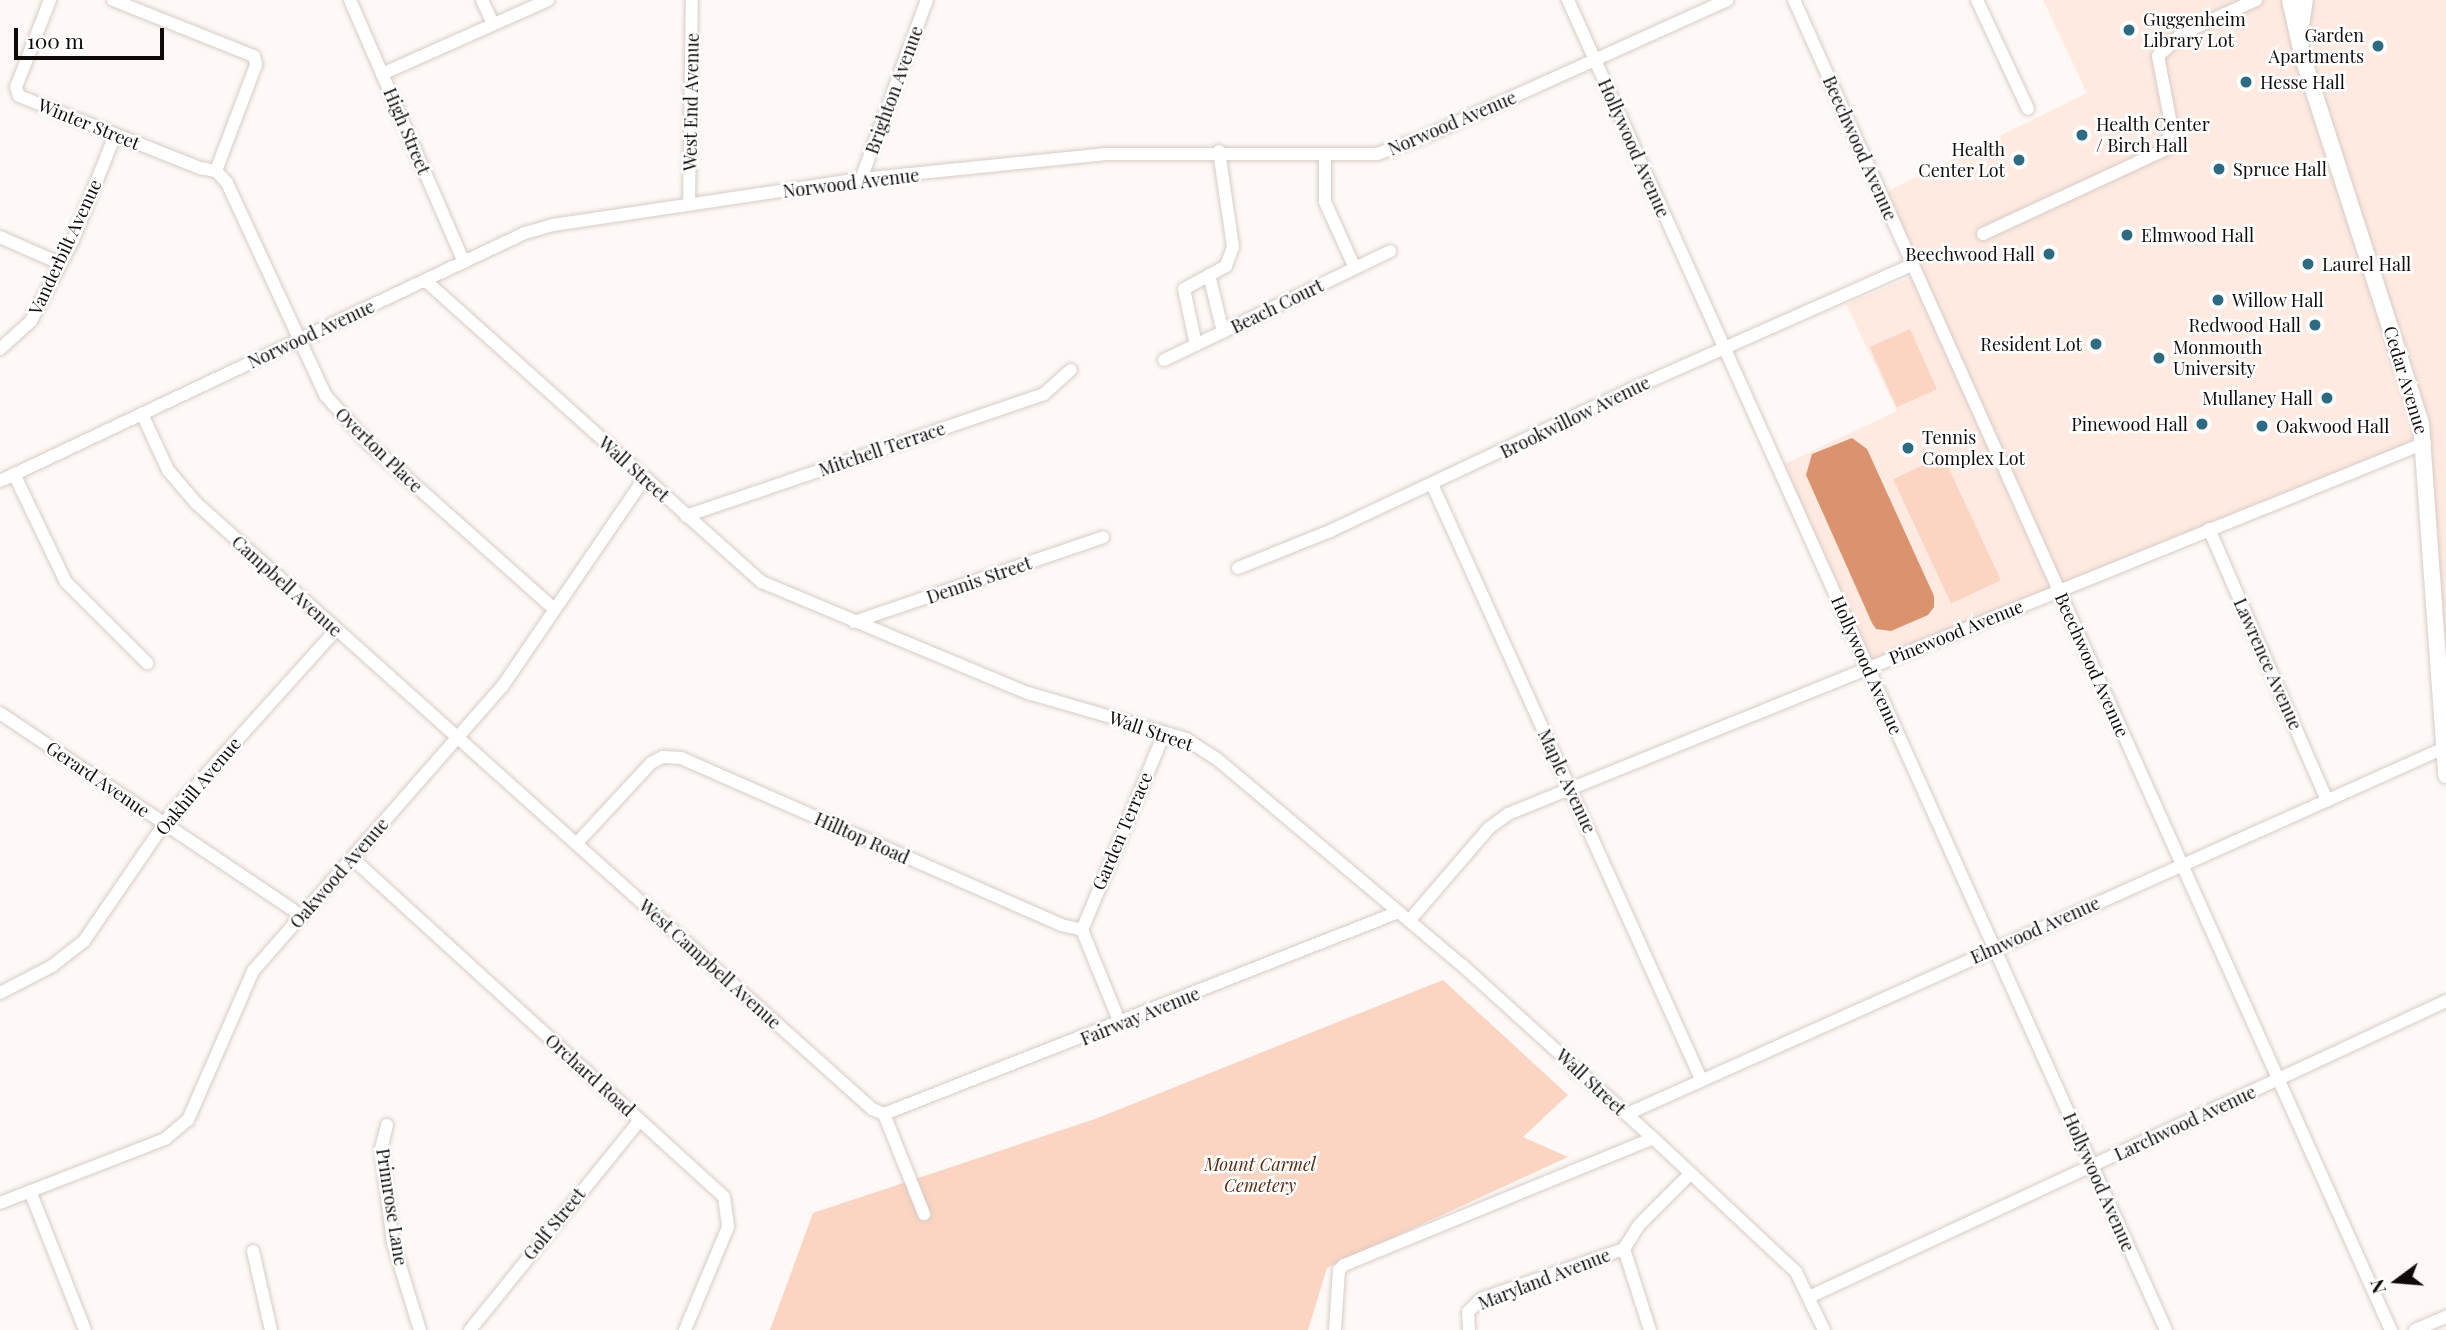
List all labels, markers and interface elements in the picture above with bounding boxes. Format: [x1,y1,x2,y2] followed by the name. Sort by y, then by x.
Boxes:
[2143,9,2246,52] place label: Guggenheim Library Lot
[18,14,168,58] scale bar
[2121,22,2137,38] marker: Guggenheim Library Lot
[861,23,927,157] street label: Brighton Avenue
[2269,25,2364,68] place label: Garden Apartments
[27,26,84,54] text: 100 m
[679,32,703,172] street label: West End Avenue
[2370,38,2386,54] marker: Garden Apartments
[2260,71,2345,93] place label: Hesse Hall
[1818,72,1902,224] street label: Beechwood Avenue
[2238,74,2254,90] marker: Hesse Hall
[1594,75,1674,221] street label: Hollywood Avenue
[379,85,435,177] street label: High Street
[1384,86,1520,160] street label: Norwood Avenue
[35,94,143,154] street label: Winter Street
[2096,114,2210,156] place label: Health Center / Birch Hall
[2074,127,2090,143] marker: Health Center / Birch Hall
[1918,139,2005,182] place label: Health Center Lot
[2011,152,2027,168] marker: Health Center Lot
[2233,158,2327,180] place label: Spruce Hall
[2211,161,2227,177] marker: Spruce Hall
[781,164,921,202] street label: Norwood Avenue
[24,175,106,319] street label: Vanderbilt Avenue
[2141,224,2254,246] place label: Elmwood Hall
[2119,227,2135,243] marker: Elmwood Hall
[1905,243,2035,265] place label: Beechwood Hall
[2041,246,2057,262] marker: Beechwood Hall
[2322,253,2411,275] place label: Laurel Hall
[2300,256,2316,272] marker: Laurel Hall
[1227,274,1327,338] street label: Beach Court
[2232,289,2324,311] place label: Willow Hall
[2210,292,2226,308] marker: Willow Hall
[244,295,378,373] street label: Norwood Avenue
[2189,314,2301,336] place label: Redwood Hall
[2307,317,2323,333] marker: Redwood Hall
[2379,323,2433,437] street label: Cedar Avenue
[1980,333,2082,355] place label: Resident Lot
[2088,336,2104,352] marker: Resident Lot
[2173,337,2262,380] place label: Monmouth University
[2151,350,2167,366] marker: Monmouth University
[1496,371,1654,463] street label: Brookwillow Avenue
[2202,387,2313,409] place label: Mullaney Hall
[2319,390,2335,406] marker: Mullaney Hall
[331,403,427,497] street label: Overton Place
[2071,413,2188,435] place label: Pinewood Hall
[2276,415,2389,437] place label: Oakwood Hall
[2194,416,2210,432] marker: Pinewood Hall
[816,417,948,481] street label: Mitchell Terrace
[2254,418,2270,434] marker: Oakwood Hall
[1922,427,2025,470] place label: Tennis Complex Lot
[594,432,674,506] street label: Wall Street
[1900,440,1916,456] marker: Tennis Complex Lot
[227,531,347,641] street label: Campbell Avenue
[924,552,1034,608] street label: Dennis Street
[2050,589,2134,741] street label: Beechwood Avenue
[1827,592,1907,738] street label: Hollywood Avenue
[2229,594,2307,734] street label: Lawrence Avenue
[1885,595,2027,669] street label: Pinewood Avenue
[1106,707,1196,755] street label: Wall Street
[1533,725,1601,837] street label: Maple Avenue
[151,732,245,840] street label: Oakhill Avenue
[42,736,154,822] street label: Gerard Avenue
[1087,769,1157,893] street label: Garden Terrace
[811,808,913,868] street label: Hilltop Road
[285,813,393,933] street label: Oakwood Avenue
[1967,892,2103,968] street label: Elmwood Avenue
[634,894,786,1034] street label: West Campbell Avenue
[1077,982,1203,1050] street label: Fairway Avenue
[541,1029,639,1121] street label: Orchard Road
[1552,1044,1630,1120] street label: Wall Street
[2111,1081,2259,1165] street label: Larchwood Avenue
[2059,1109,2139,1255] street label: Hollywood Avenue
[372,1147,412,1267] street label: Primrose Lane
[1204,1154,1316,1196] park label: Mount Carmel Cemetery
[518,1184,590,1264] street label: Golf Street
[1475,1244,1613,1314] street label: Maryland Avenue
[2362,1246,2432,1316] north arrow
[2362,1277,2391,1297] text: N

